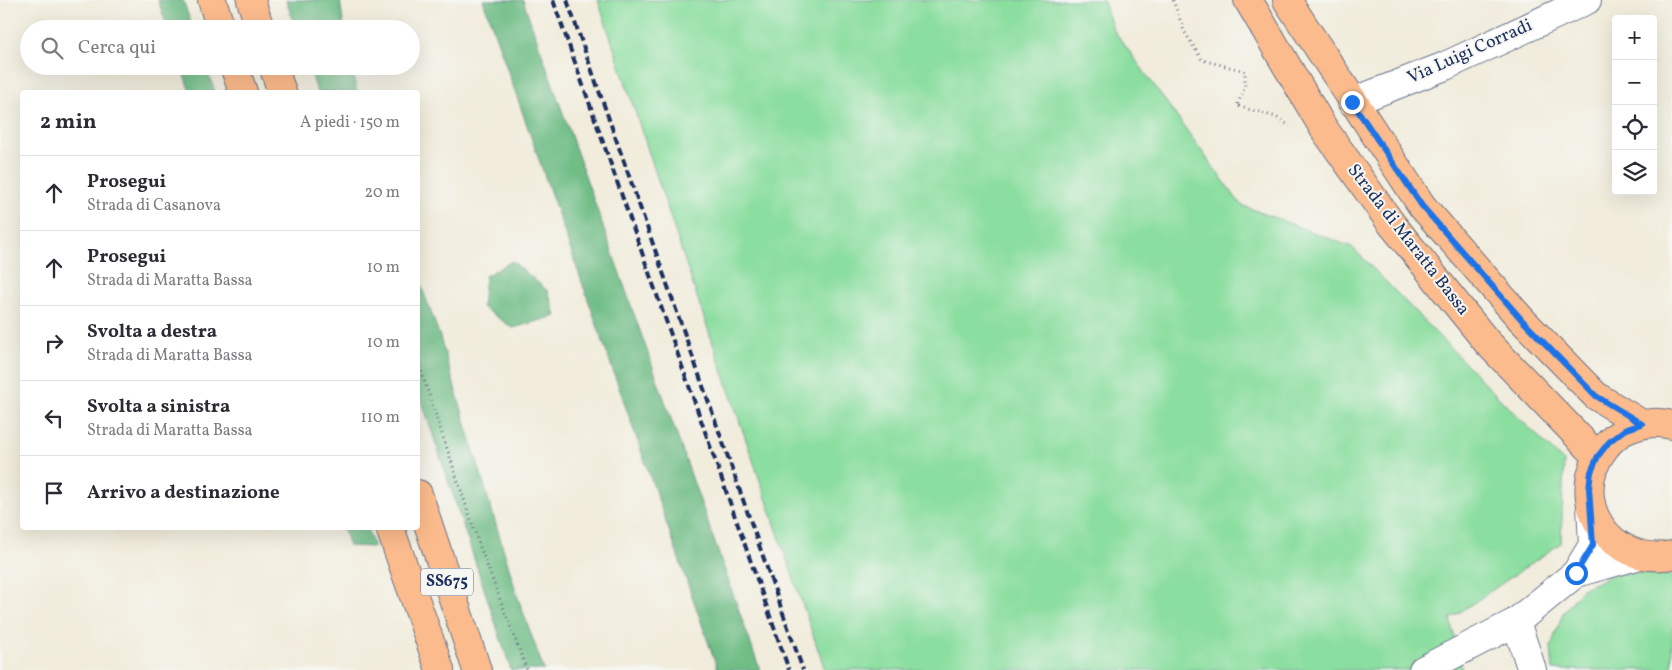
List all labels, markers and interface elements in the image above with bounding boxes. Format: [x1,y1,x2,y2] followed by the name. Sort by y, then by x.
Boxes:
[1404,13,1536,91] street label: Via Luigi Corradi
[1612,15,1657,195] map controls
[1612,15,1657,60] button: +
[20,20,420,75] search box
[38,34,66,62] icon: search
[78,35,156,61] text: Cerca qui
[1612,60,1657,105] button: −
[1341,91,1364,114] route end
[1612,105,1657,150] button: locate
[40,108,97,137] text: 2 min
[300,112,400,134] text: A piedi · 150 m
[1612,150,1657,195] button: layers
[1341,159,1475,321] street label: Strada di Maratta Bassa
[87,169,166,195] text: Prosegui
[40,179,68,207] icon: ahead
[365,182,400,204] text: 20 m
[87,195,221,217] text: Strada di Casanova
[87,244,166,270] text: Prosegui
[40,254,68,282] icon: ahead
[367,257,400,279] text: 10 m
[87,270,253,292] text: Strada di Maratta Bassa
[87,319,217,345] text: Svolta a destra
[40,329,68,357] icon: right
[367,332,400,354] text: 10 m
[87,345,253,367] text: Strada di Maratta Bassa
[87,394,230,420] text: Svolta a sinistra
[40,404,68,432] icon: left
[361,407,400,429] text: 110 m
[87,420,253,442] text: Strada di Maratta Bassa
[40,479,68,507] icon: arrive
[87,480,280,506] text: Arrivo a destinazione
[1565,562,1588,585] route start
[421,568,473,596] road number: SS675

